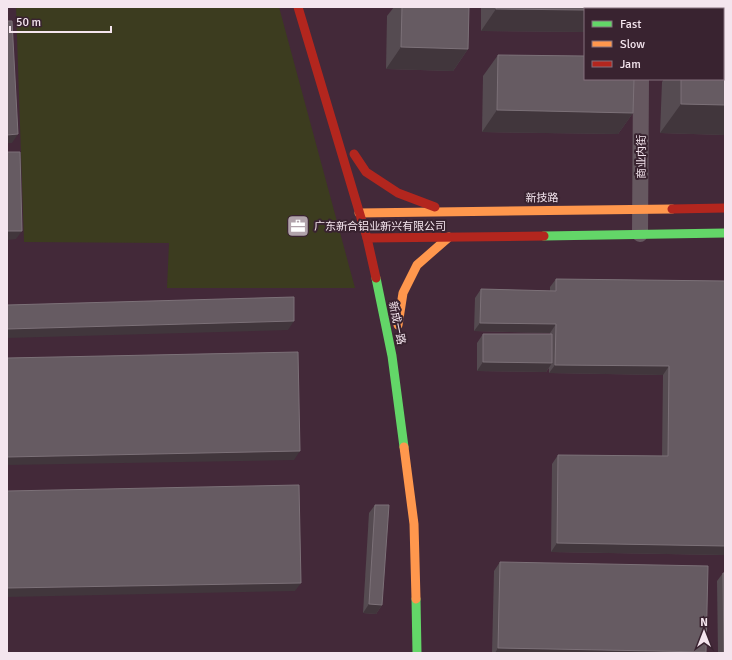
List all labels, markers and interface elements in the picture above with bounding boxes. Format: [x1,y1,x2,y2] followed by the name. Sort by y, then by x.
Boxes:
[10,8,111,34] scale bar
[584,8,724,80] legend
[16,15,41,30] text: 50 m
[620,17,641,32] text: Fast
[620,37,645,52] text: Slow
[620,57,641,72] text: Jam
[635,135,648,179] street label: 商业内街
[525,191,559,205] street label: 新技路
[285,213,311,239] office icon: 广东新合铝业新兴有限公司
[314,220,446,233] place label: 广东新合铝业新兴有限公司
[386,300,408,346] street label: 新成一路
[684,612,724,652] north arrow
[700,616,708,629] text: N

